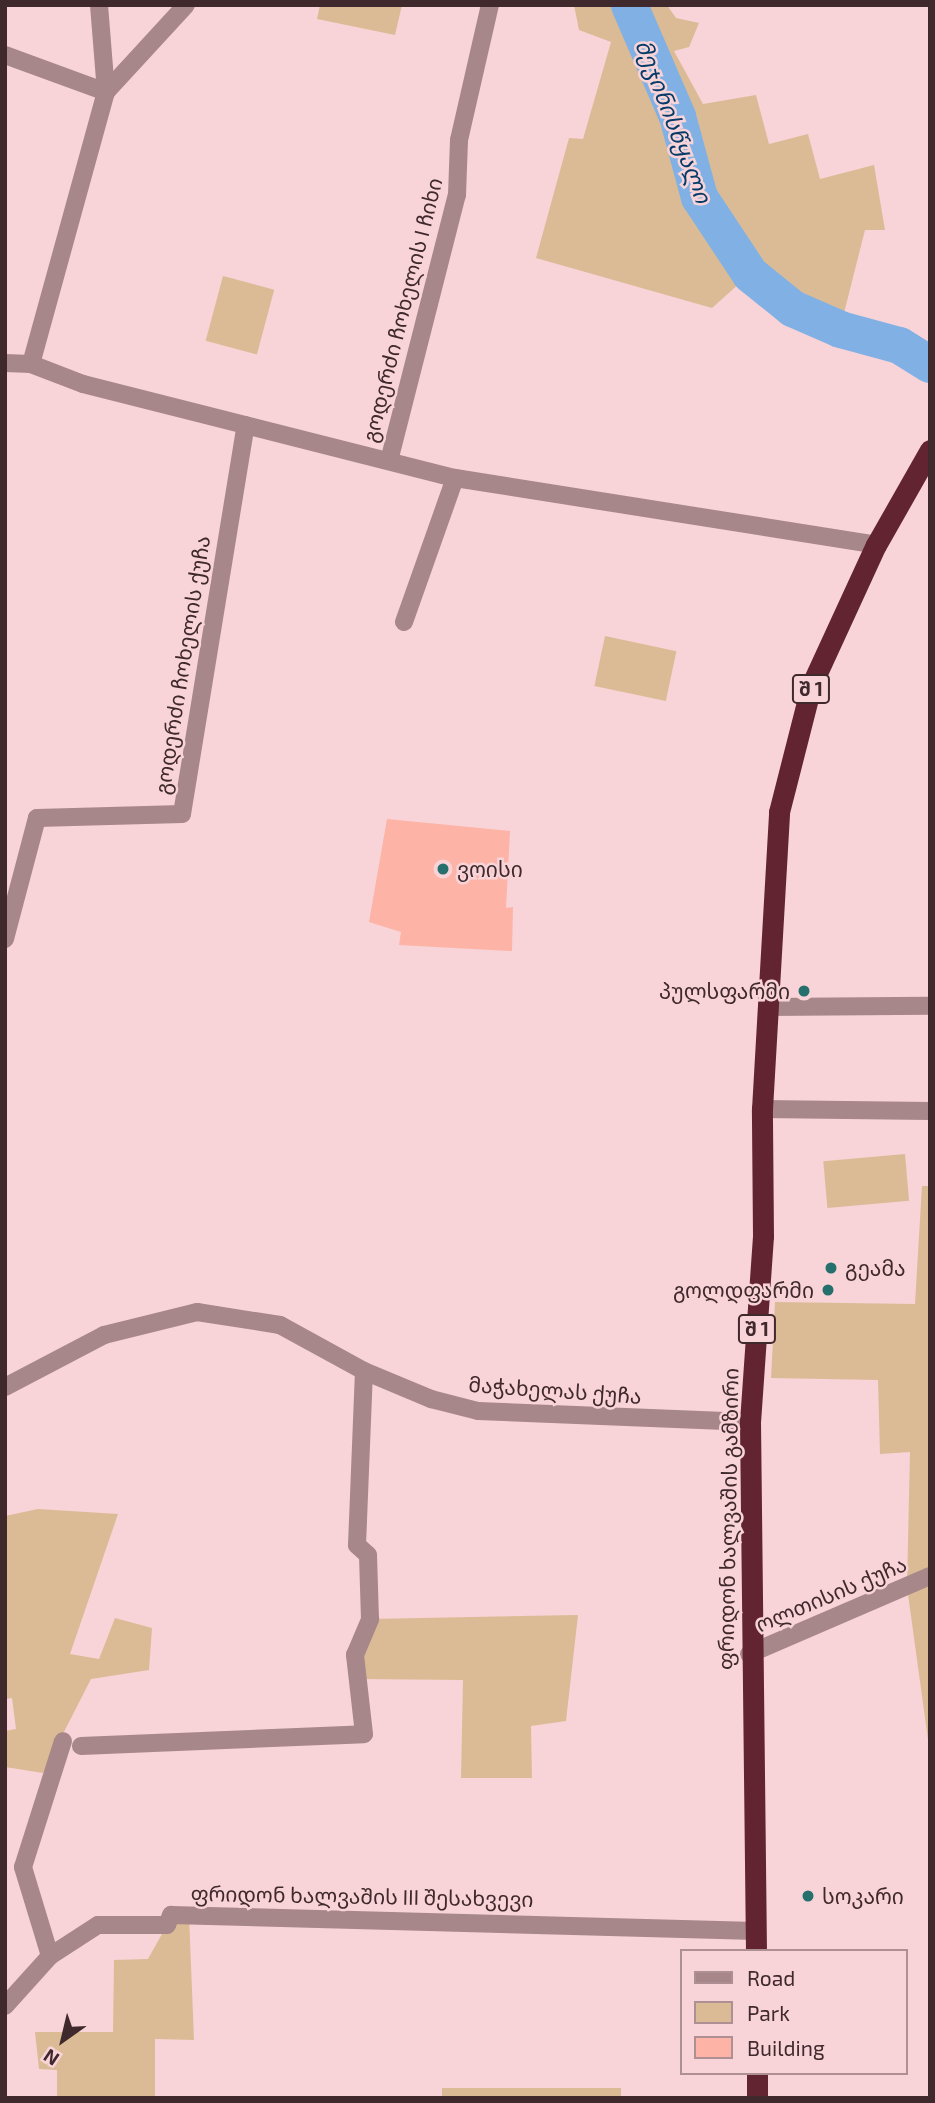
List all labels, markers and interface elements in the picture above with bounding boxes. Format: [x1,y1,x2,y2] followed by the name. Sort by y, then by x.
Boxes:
[630,35,718,207] water label: მეჯინისწყალი
[357,175,447,445] street label: გოდერძი ჩოხელის I ჩიხი
[149,534,215,796] street label: გოდერძი ჩოხელის ქუჩა
[792,674,830,704] road number: შ 1
[457,856,523,882] place label: ვოისი
[435,861,451,877] marker: ვოისი
[659,978,790,1004] place label: პულსფარმი
[796,983,812,999] marker: პულსფარმი
[845,1255,906,1281] place label: გეამა
[823,1260,839,1276] marker: გეამა
[673,1277,814,1303] place label: გოლდფარმი
[820,1282,836,1298] marker: გოლდფარმი
[738,1314,776,1344] road number: შ 1
[713,1368,743,1670] street label: ფრიდონ ხალვაშის გამზირი
[468,1371,642,1409] street label: მაჭახელას ქუჩა
[752,1551,910,1637] street label: ოლთისის ქუჩა
[190,1880,534,1912] street label: ფრიდონ ხალვაშის III შესახვევი
[822,1883,904,1909] place label: სოკარი
[800,1888,816,1904] marker: სოკარი
[680,1949,907,2075] legend
[747,1965,795,1990] text: Road
[747,2000,790,2025] text: Park
[28,2005,98,2075] north arrow
[747,2035,825,2060] text: Building
[39,2044,63,2071] text: N

